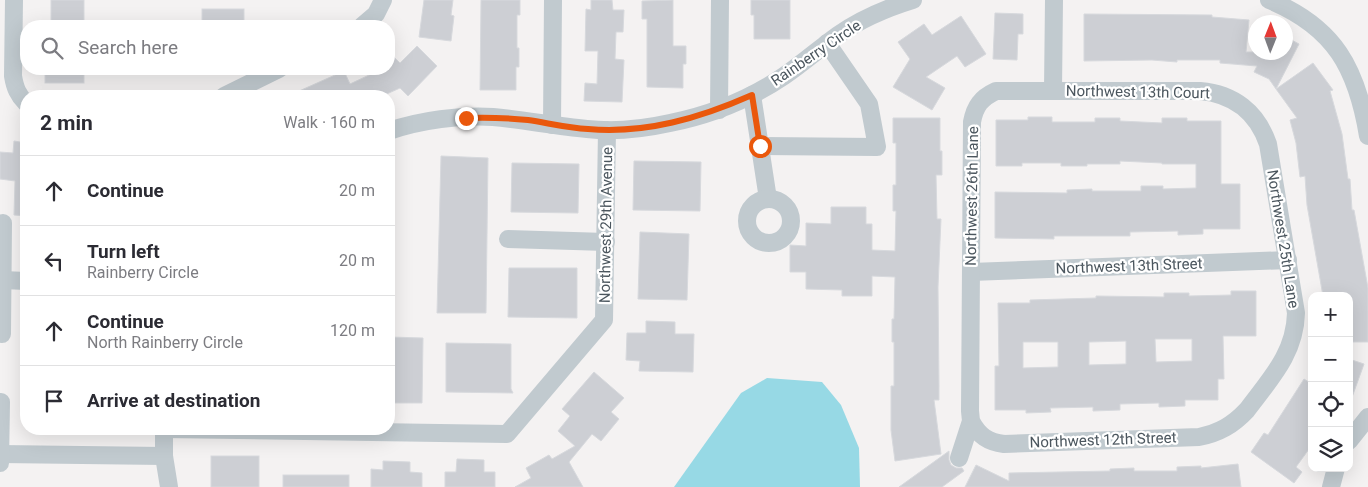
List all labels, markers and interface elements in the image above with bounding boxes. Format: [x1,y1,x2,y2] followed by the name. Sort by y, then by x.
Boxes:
[1248,15,1293,60] north arrow
[768,16,864,90] street label: Rainberry Circle
[20,20,395,75] search box
[38,34,66,62] icon: search
[78,36,178,59] text: Search here
[1066,82,1210,102] street label: Northwest 13th Court
[455,107,478,130] route end
[40,111,93,135] text: 2 min
[283,113,375,132] text: Walk · 160 m
[962,126,982,266] street label: Northwest 26th Lane
[749,135,772,158] route start
[596,147,616,303] street label: Northwest 29th Avenue
[1263,169,1303,309] street label: Northwest 25th Lane
[40,177,68,205] icon: ahead
[87,179,164,202] text: Continue
[339,181,375,200] text: 20 m
[87,240,160,263] text: Turn left
[40,247,68,275] icon: left
[339,251,375,270] text: 20 m
[1055,254,1203,278] street label: Northwest 13th Street
[87,263,199,282] text: Rainberry Circle
[1308,292,1353,472] map controls
[1308,292,1353,337] button: +
[87,310,164,333] text: Continue
[40,317,68,345] icon: ahead
[330,321,375,340] text: 120 m
[87,333,243,352] text: North Rainberry Circle
[1308,337,1353,382] button: −
[1308,382,1353,427] button: locate
[40,387,68,415] icon: arrive
[87,389,260,412] text: Arrive at destination
[1308,427,1353,472] button: layers
[1029,428,1177,452] street label: Northwest 12th Street

